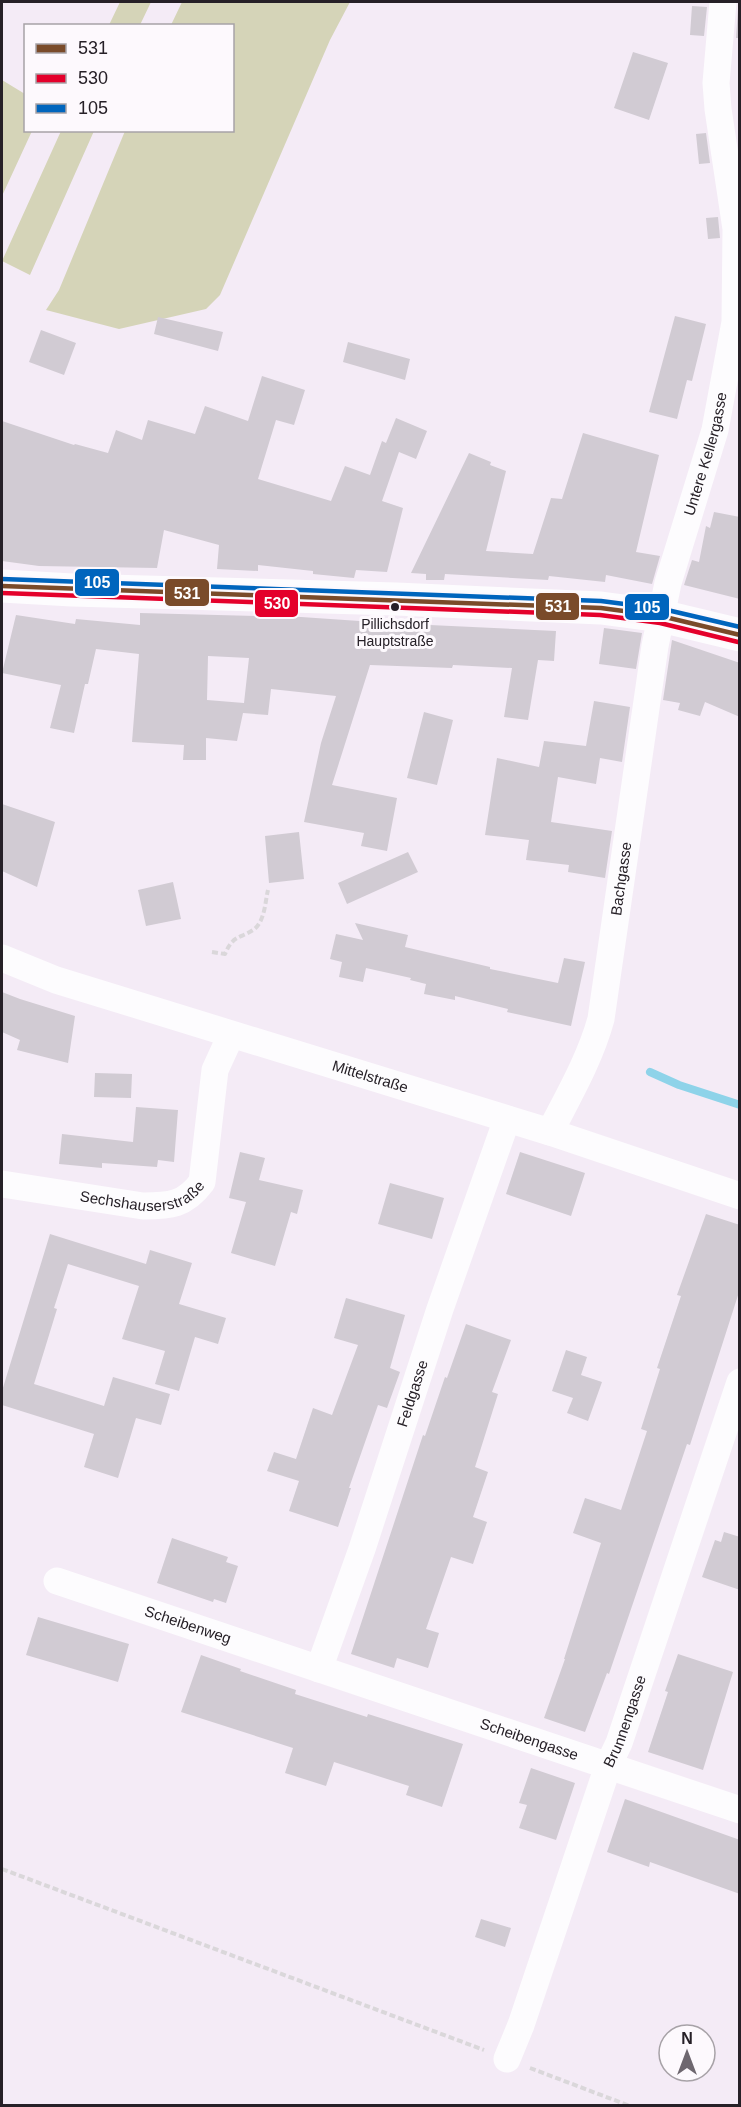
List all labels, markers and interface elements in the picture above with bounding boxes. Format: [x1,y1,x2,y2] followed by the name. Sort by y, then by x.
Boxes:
[24,24,234,132] legend
[78,38,108,58] text: 531
[78,68,108,88] text: 530
[78,98,108,118] text: 105
[680,391,730,518] street label: Untere Kellergasse
[74,568,120,597] line badge: 105
[84,574,110,591] text: 105
[164,578,210,607] line badge: 531
[174,585,200,602] text: 531
[254,589,299,618] line badge: 530
[535,592,580,621] line badge: 531
[624,593,670,621] line badge: 105
[264,595,290,612] text: 530
[545,598,571,615] text: 531
[634,599,660,616] text: 105
[389,601,401,613] marker: Pillichsdorf Hauptstraße
[356,616,434,649] place label: Pillichsdorf Hauptstraße
[607,841,635,917] street label: Bachgasse
[330,1057,410,1096] street label: Mittelstraße
[79,1177,208,1214] street label: Sechshauserstraße
[393,1358,431,1429] street label: Feldgasse
[143,1602,233,1647] street label: Scheibenweg
[600,1673,649,1770] street label: Brunnengasse
[478,1714,581,1763] street label: Scheibengasse
[657,2023,717,2083] north arrow
[681,2030,693,2047] text: N

